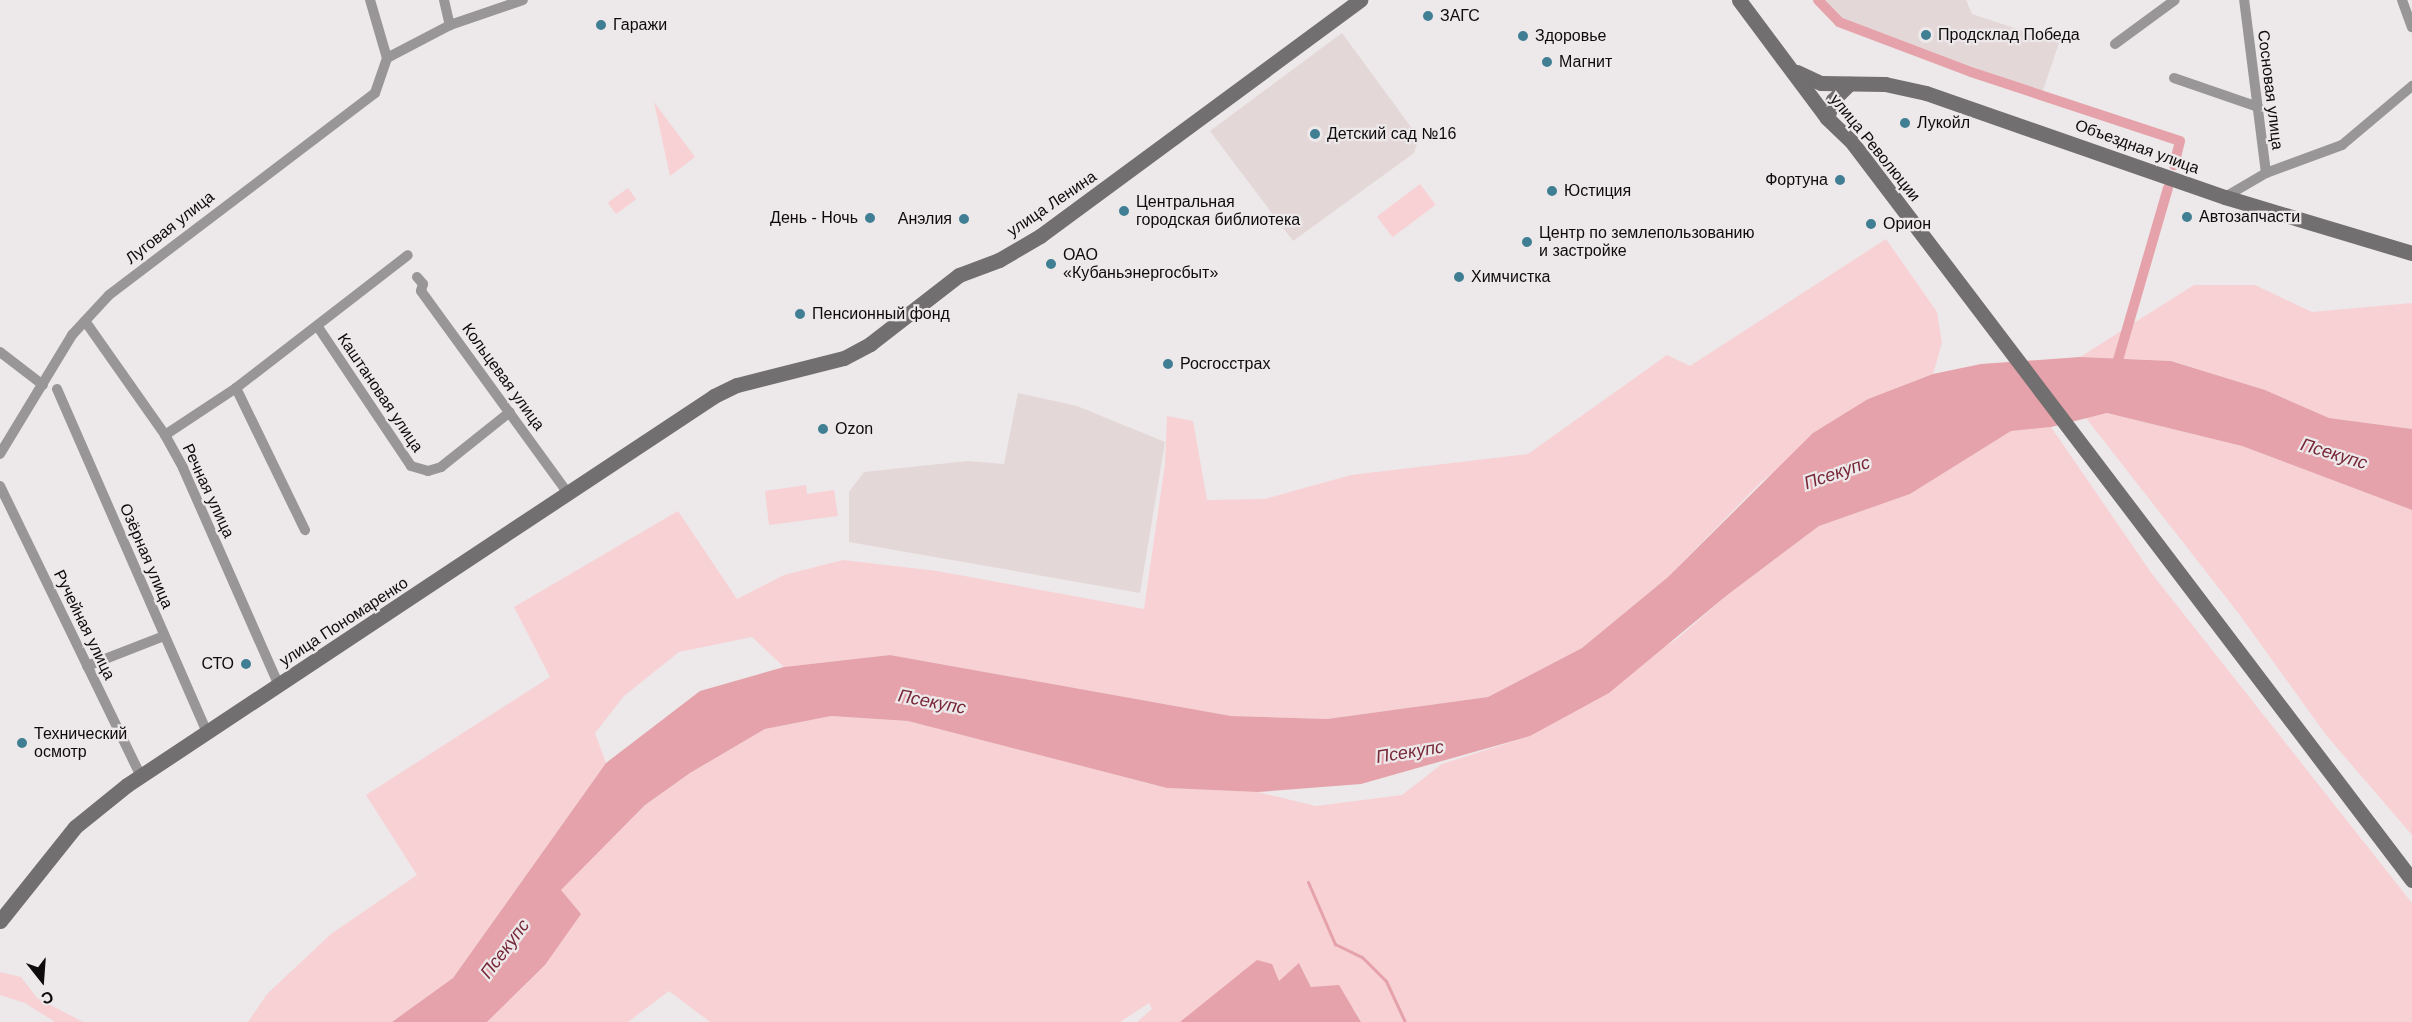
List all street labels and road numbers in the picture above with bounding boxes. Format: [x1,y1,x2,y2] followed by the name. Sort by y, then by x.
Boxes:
[2253,29,2287,151] street label: Сосновая улица
[1826,90,1924,206] street label: улица Революции
[2072,116,2202,178] street label: Объездная улица
[1004,167,1100,241] street label: улица Ленина
[122,187,218,269] street label: Луговая улица
[458,320,548,434] street label: Кольцевая улица
[333,330,427,456] street label: Каштановая улица
[178,441,238,541] street label: Речная улица
[115,501,177,611] street label: Озёрная улица
[49,567,119,683] street label: Ручейная улица
[276,573,412,671] street label: улица Пономаренко

